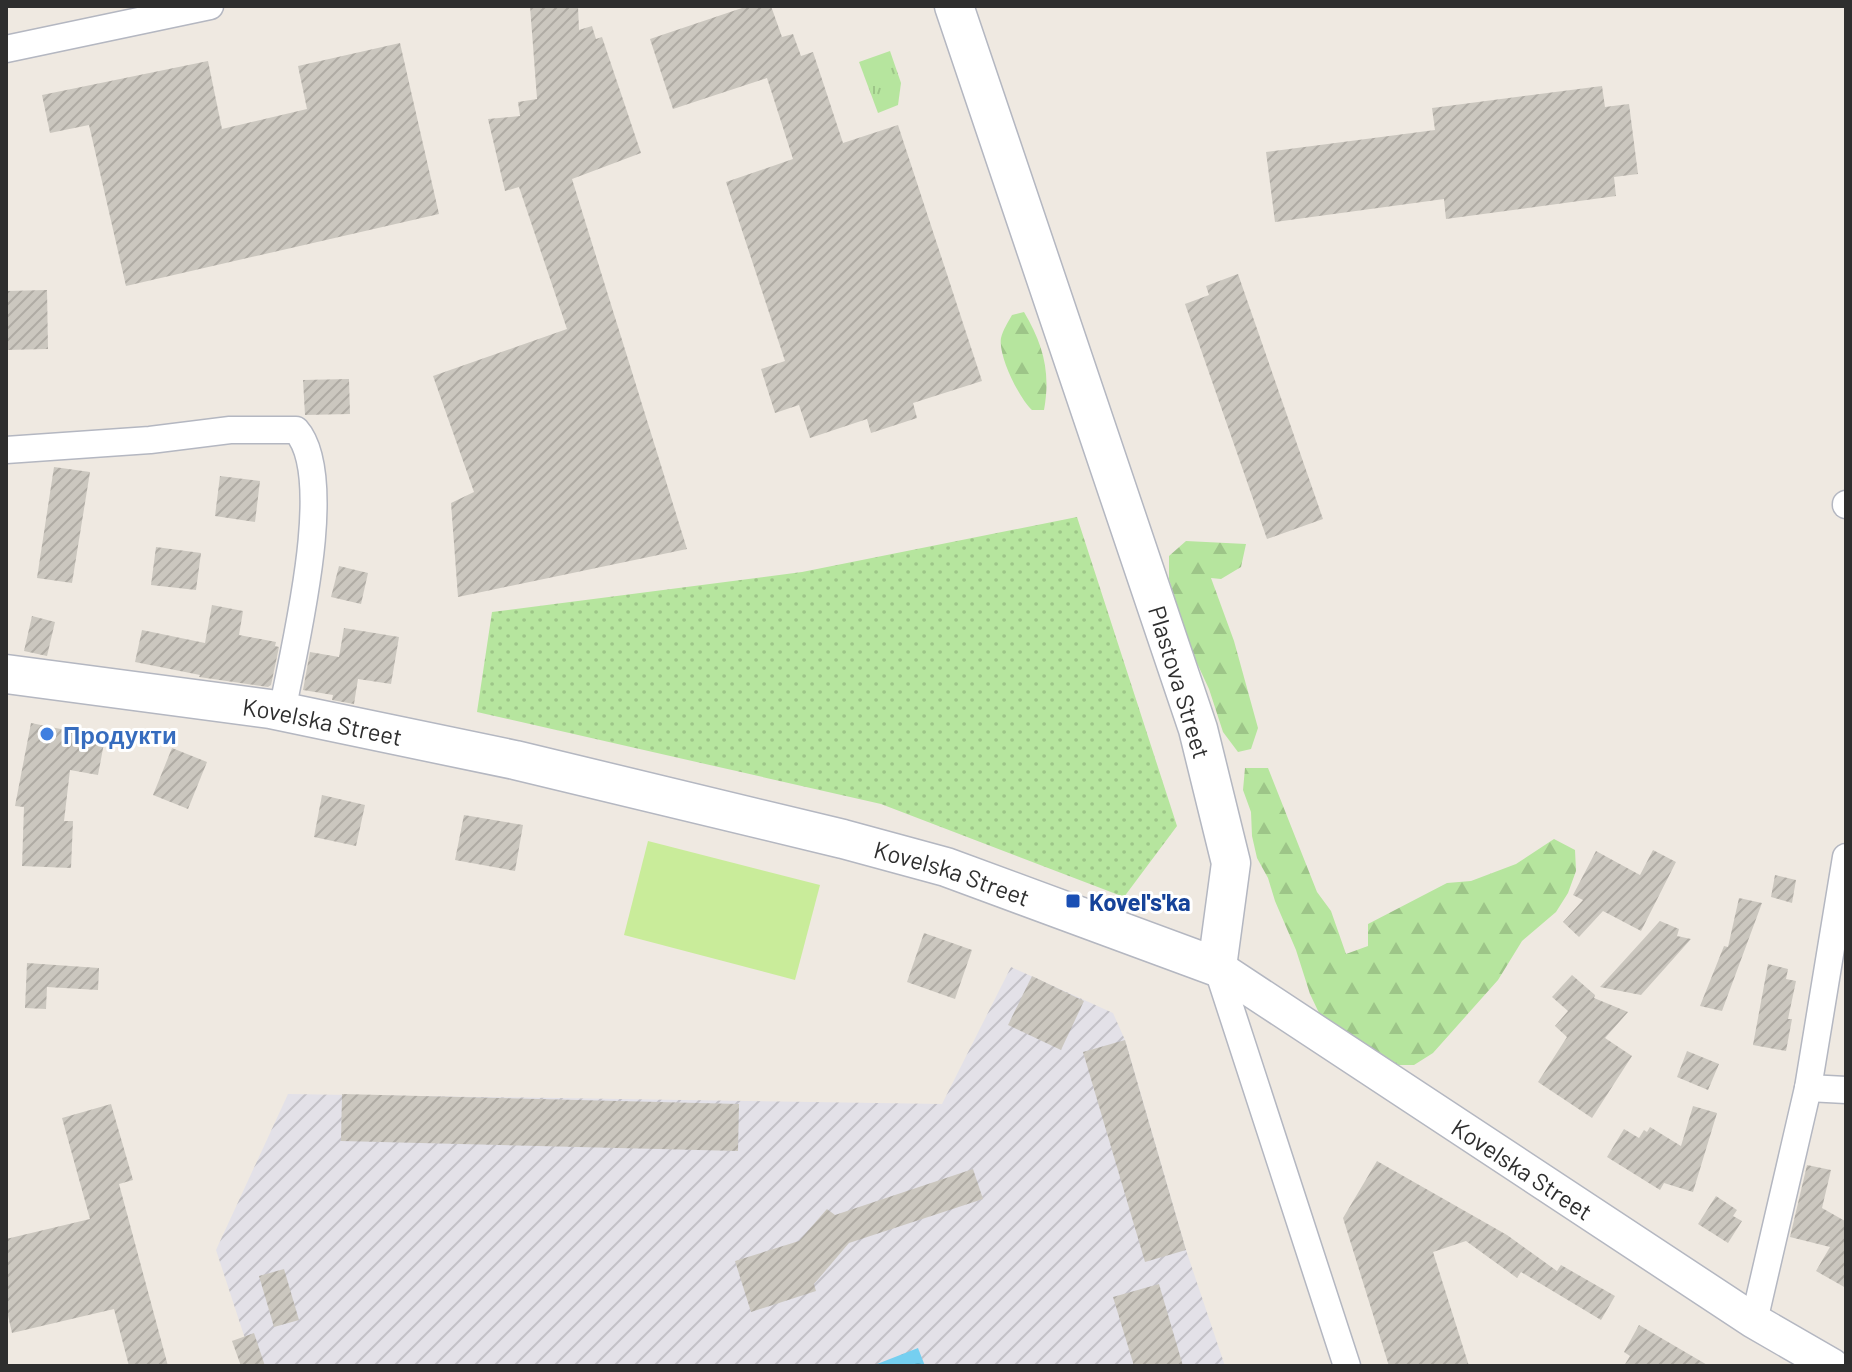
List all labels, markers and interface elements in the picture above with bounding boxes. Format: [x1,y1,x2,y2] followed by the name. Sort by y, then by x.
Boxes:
[1143,602,1217,762] street label: Plastova Street
[241,691,405,751] street label: Kovelska Street
[63,720,177,749] place label: Продукти
[38,725,56,743] marker: Продукти
[871,834,1034,911] street label: Kovelska Street
[1089,887,1191,916] place label: Kovel's'ka
[1064,892,1082,910] marker: Kovel's'ka
[1447,1112,1598,1225] street label: Kovelska Street

